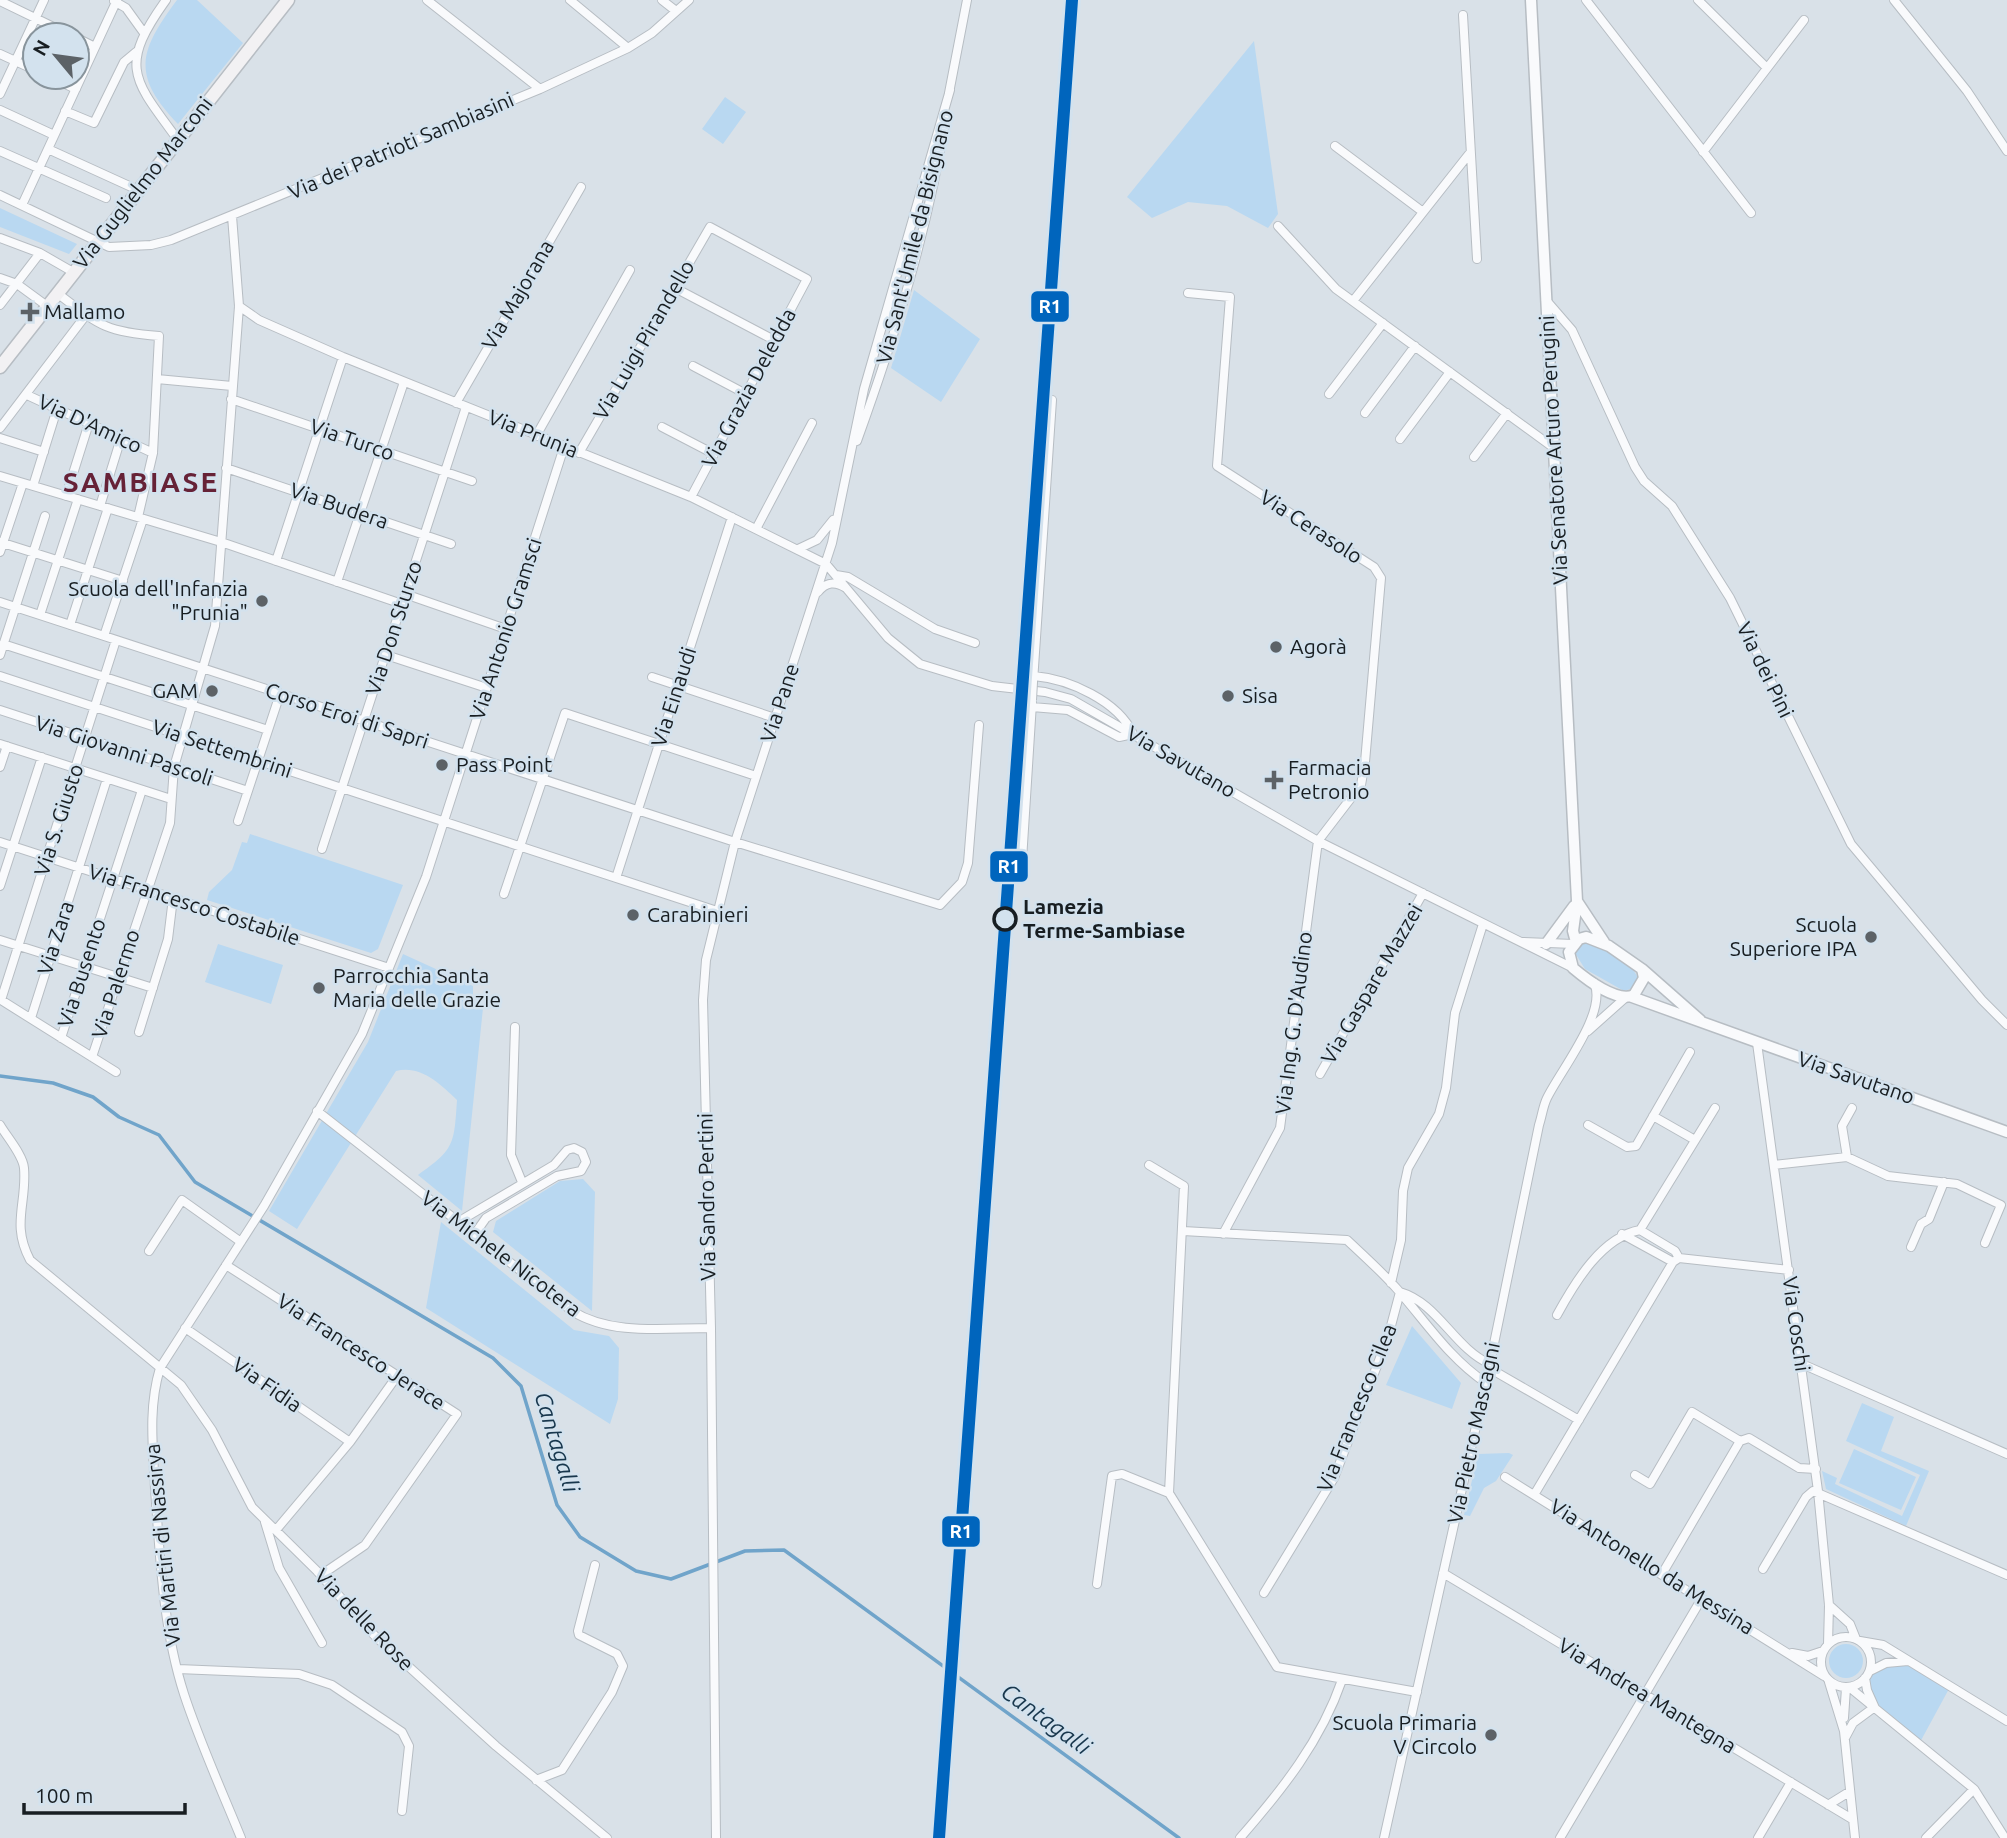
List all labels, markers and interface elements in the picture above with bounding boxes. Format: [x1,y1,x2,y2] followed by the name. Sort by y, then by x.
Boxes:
[21,21,91,91] north arrow
[28,36,54,59] text: N
[284,87,517,204] street label: Via dei Patrioti Sambiasini
[68,92,217,273] street label: Via Guglielmo Marconi
[871,107,957,366] street label: Via Sant'Umile da Bisignano
[476,235,558,354] street label: Via Majorana
[588,256,699,423] street label: Via Luigi Pirandello
[1030,290,1070,323] line badge: R1
[1038,295,1062,317] text: R1
[44,299,125,323] place label: Mallamo
[22,304,38,320] marker: Mallamo
[696,304,800,471] street label: Via Grazia Deledda
[1534,315,1572,585] street label: Via Senatore Arturo Perugini
[35,389,146,458] street label: Via D'Amico
[485,404,582,462] street label: Via Prunia
[307,413,398,465] street label: Via Turco
[63,466,219,497] district label: SAMBIASE
[287,477,392,533] street label: Via Budera
[1256,484,1367,568] street label: Via Cerasolo
[464,535,546,723] street label: Via Antonio Gramsci
[360,558,426,698] street label: Via Don Sturzo
[68,576,248,624] place label: Scuola dell'Infanzia "Prunia"
[254,593,270,609] marker: Scuola dell'Infanzia "Prunia"
[1732,618,1799,721] street label: Via dei Pini
[1290,634,1347,658] place label: Agorà
[1268,639,1284,655] marker: Agorà
[646,644,700,750] street label: Via Einaudi
[755,660,803,745] street label: Via Pane
[262,677,432,753] street label: Corso Eroi di Sapri
[152,678,198,702] place label: GAM
[204,683,220,699] marker: GAM
[1242,683,1278,707] place label: Sisa
[1220,688,1236,704] marker: Sisa
[32,710,216,790] street label: Via Giovanni Pascoli
[149,714,295,782] street label: Via Settembrini
[1123,720,1240,802] street label: Via Savutano
[456,752,552,776] place label: Pass Point
[1288,755,1372,803] place label: Farmacia Petronio
[434,757,450,773] marker: Pass Point
[29,761,87,879] street label: Via S. Giusto
[1266,772,1282,788] marker: Farmacia Petronio
[989,850,1029,883] line badge: R1
[997,855,1021,877] text: R1
[85,858,303,950] street label: Via Francesco Costabile
[1023,894,1185,942] place label: Lamezia Terme-Sambiase
[32,898,78,978] street label: Via Zara
[1316,899,1427,1068] street label: Via Gaspare Mazzei
[647,902,749,926] place label: Carabinieri
[625,907,641,923] marker: Carabinieri
[993,907,1017,931] marker: Lamezia Terme-Sambiase
[1730,912,1857,960] place label: Scuola Superiore IPA
[52,915,110,1030] street label: Via Busento
[86,926,144,1041] street label: Via Palermo
[1863,929,1879,945] marker: Scuola Superiore IPA
[1270,930,1316,1116] street label: Via Ing. G. D'Audino
[333,963,501,1011] place label: Parrocchia Santa Maria delle Grazie
[311,980,327,996] marker: Parrocchia Santa Maria delle Grazie
[1795,1046,1918,1108] street label: Via Savutano
[693,1113,719,1281] street label: Via Sandro Pertini
[417,1185,586,1321] street label: Via Michele Nicotera
[1778,1275,1816,1373] street label: Via Coschi
[273,1288,450,1414] street label: Via Francesco Jerace
[1311,1320,1401,1495] street label: Via Francesco Cilea
[1442,1340,1504,1526] street label: Via Pietro Mascagni
[228,1352,307,1417] street label: Via Fidia
[530,1389,585,1496] water label: Cantagalli
[139,1443,185,1648] street label: Via Martiri di Nassirya
[1546,1493,1759,1639] street label: Via Antonello da Messina
[941,1515,981,1548] line badge: R1
[949,1520,973,1542] text: R1
[310,1563,419,1675] street label: Via delle Rose
[1554,1632,1741,1758] street label: Via Andrea Mantegna
[997,1678,1097,1760] water label: Cantagalli
[1332,1710,1477,1758] place label: Scuola Primaria V Circolo
[1483,1727,1499,1743] marker: Scuola Primaria V Circolo
[24,1772,186,1816] scale bar
[35,1783,93,1807] text: 100 m

